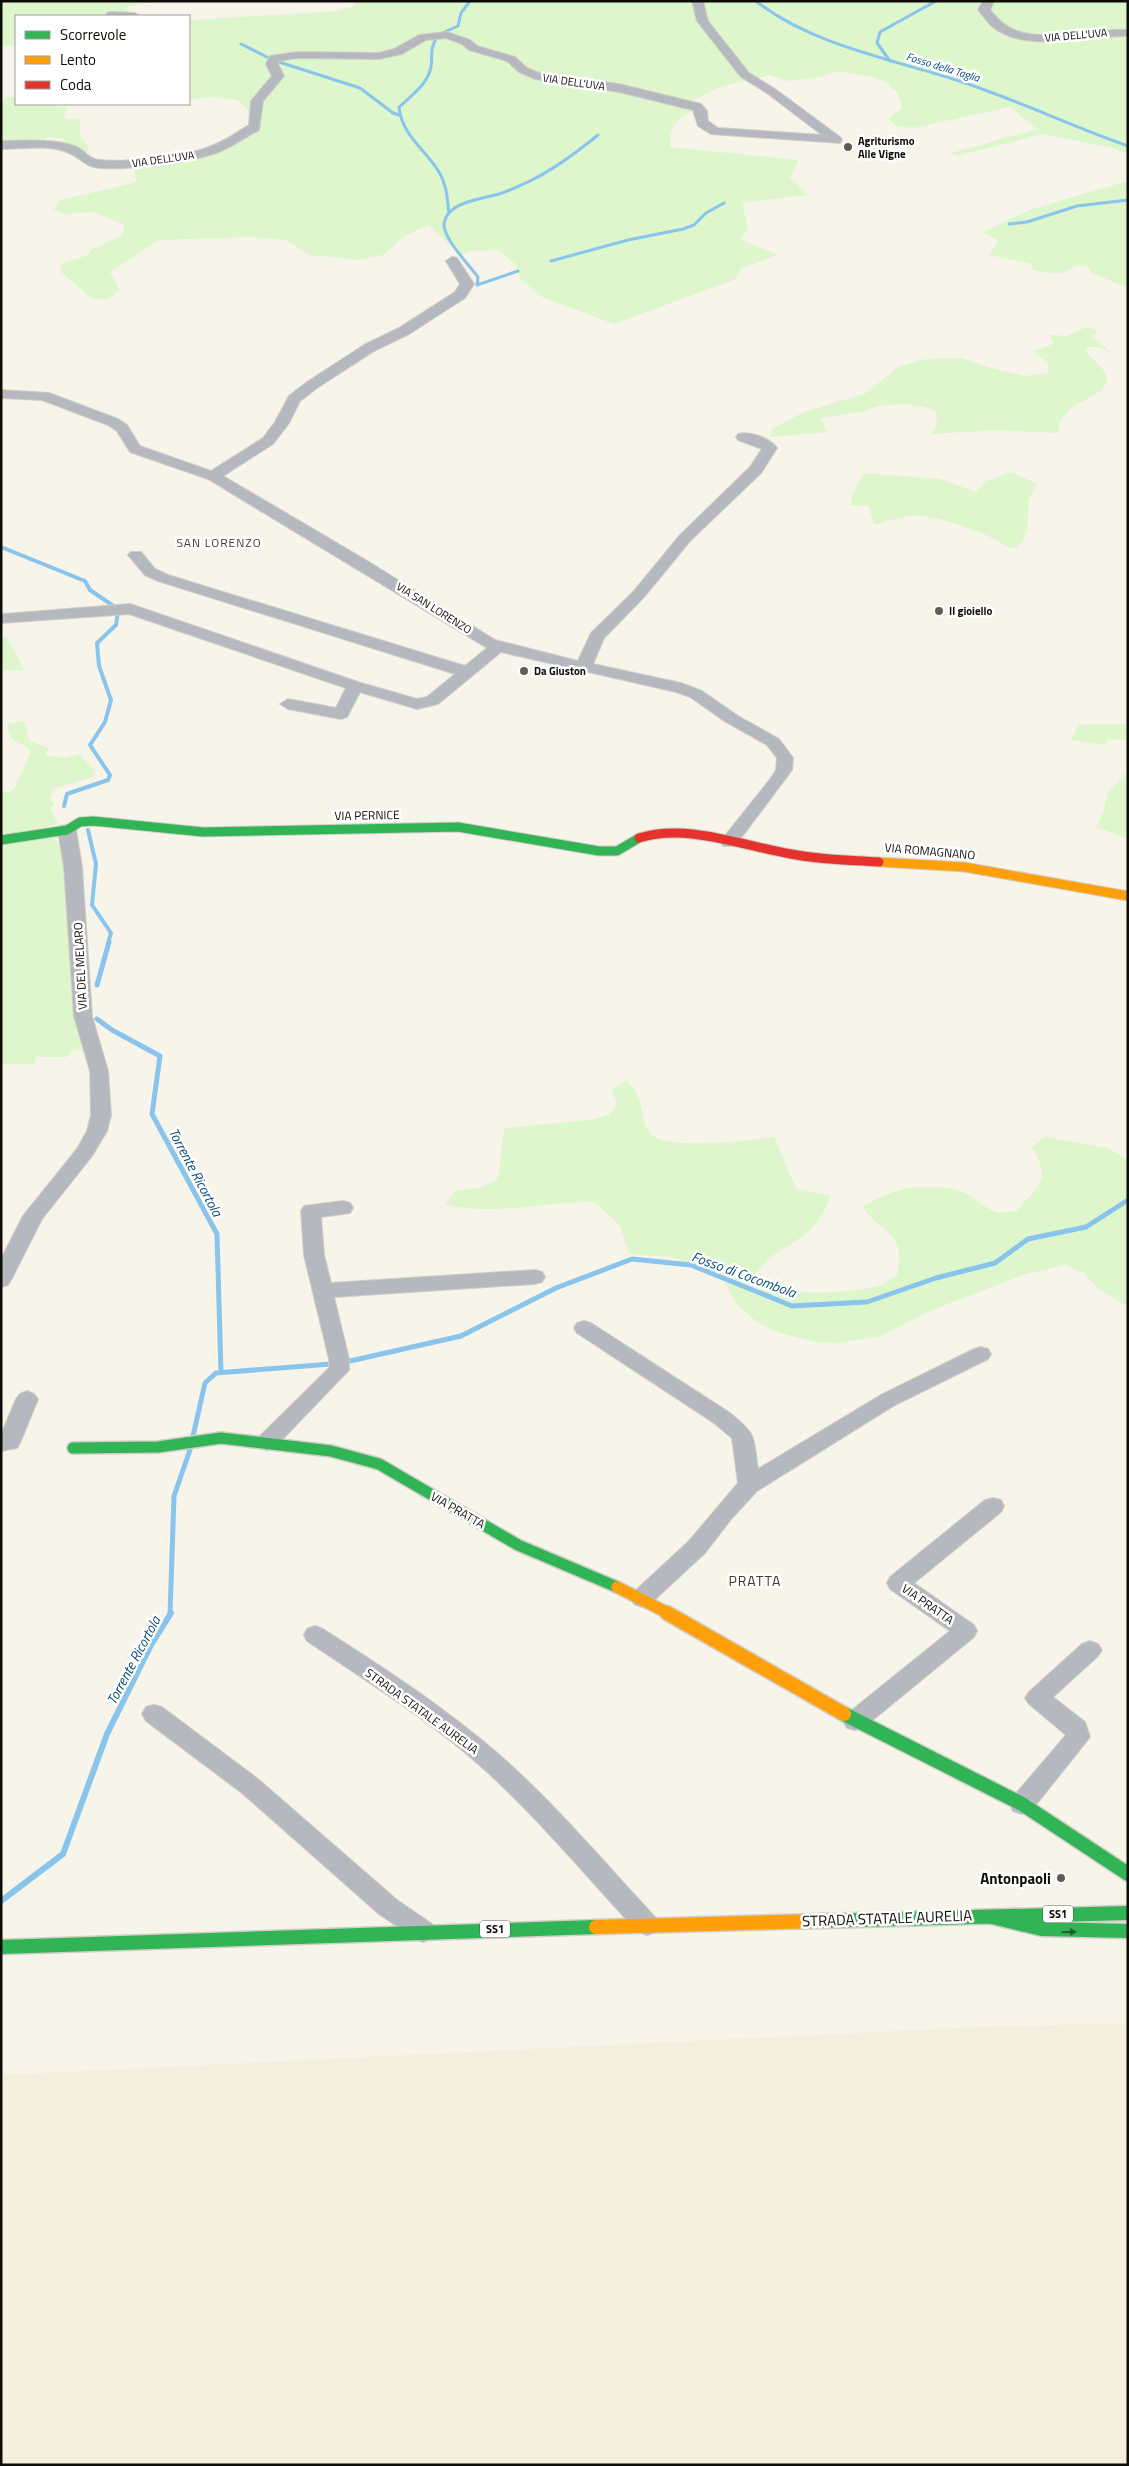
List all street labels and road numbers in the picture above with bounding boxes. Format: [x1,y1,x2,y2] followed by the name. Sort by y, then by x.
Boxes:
[1044,24,1108,46] street label: VIA DELL'UVA
[542,70,607,94] street label: VIA DELL'UVA
[131,147,196,171] street label: VIA DELL'UVA
[393,578,475,638] street label: VIA SAN LORENZO
[334,805,400,825] street label: VIA PERNICE
[884,838,976,864] street label: VIA ROMAGNANO
[68,922,92,1010] street label: VIA DEL MELARO
[427,1487,489,1533] street label: VIA PRATTA
[898,1579,958,1629] street label: VIA PRATTA
[361,1663,483,1759] street label: STRADA STATALE AURELIA
[802,1904,972,1932] street label: STRADA STATALE AURELIA
[1043,1906,1073,1922] road number: SS1
[480,1920,510,1938] road number: SS1

